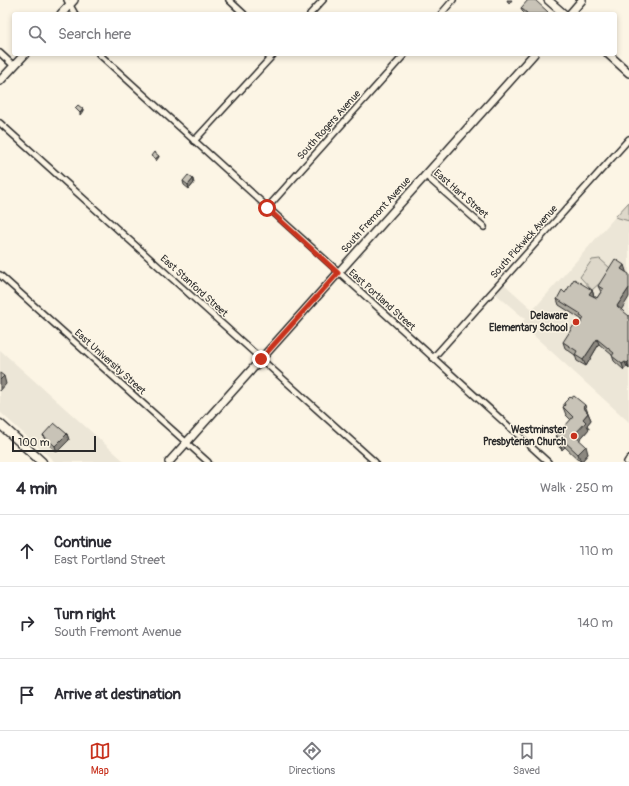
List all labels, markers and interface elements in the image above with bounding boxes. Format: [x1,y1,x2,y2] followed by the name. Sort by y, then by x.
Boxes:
[12,12,617,56] search box
[26,23,48,45] icon: search
[58,25,131,44] text: Search here
[295,88,363,162] street label: South Rogers Avenue
[431,167,491,222] street label: East Hart Street
[339,175,413,255] street label: South Fremont Avenue
[258,199,276,217] route start
[488,203,560,281] street label: South Pickwick Avenue
[158,253,231,320] street label: East Stanford Street
[346,267,419,334] street label: East Portland Street
[489,310,569,334] place label: Delaware Elementary School
[571,317,581,327] marker: Delaware Elementary School
[72,327,149,398] street label: East University Street
[252,350,270,368] route end
[483,424,566,448] place label: Westminster Presbyterian Church
[569,431,579,441] marker: Westminster Presbyterian Church
[12,434,96,453] scale bar
[18,436,49,449] text: 100 m
[16,478,57,499] text: 4 min
[540,480,613,496] text: Walk · 250 m
[54,533,112,552] text: Continue
[16,540,38,562] icon: ahead
[580,543,613,559] text: 110 m
[54,552,165,568] text: East Portland Street
[54,605,115,624] text: Turn right
[16,612,38,634] icon: right
[577,615,613,631] text: 140 m
[54,624,181,640] text: South Fremont Avenue
[16,684,38,706] icon: arrive
[54,685,181,704] text: Arrive at destination
[89,740,111,777] tab: Map
[289,740,335,777] tab: Directions
[513,740,540,777] tab: Saved

